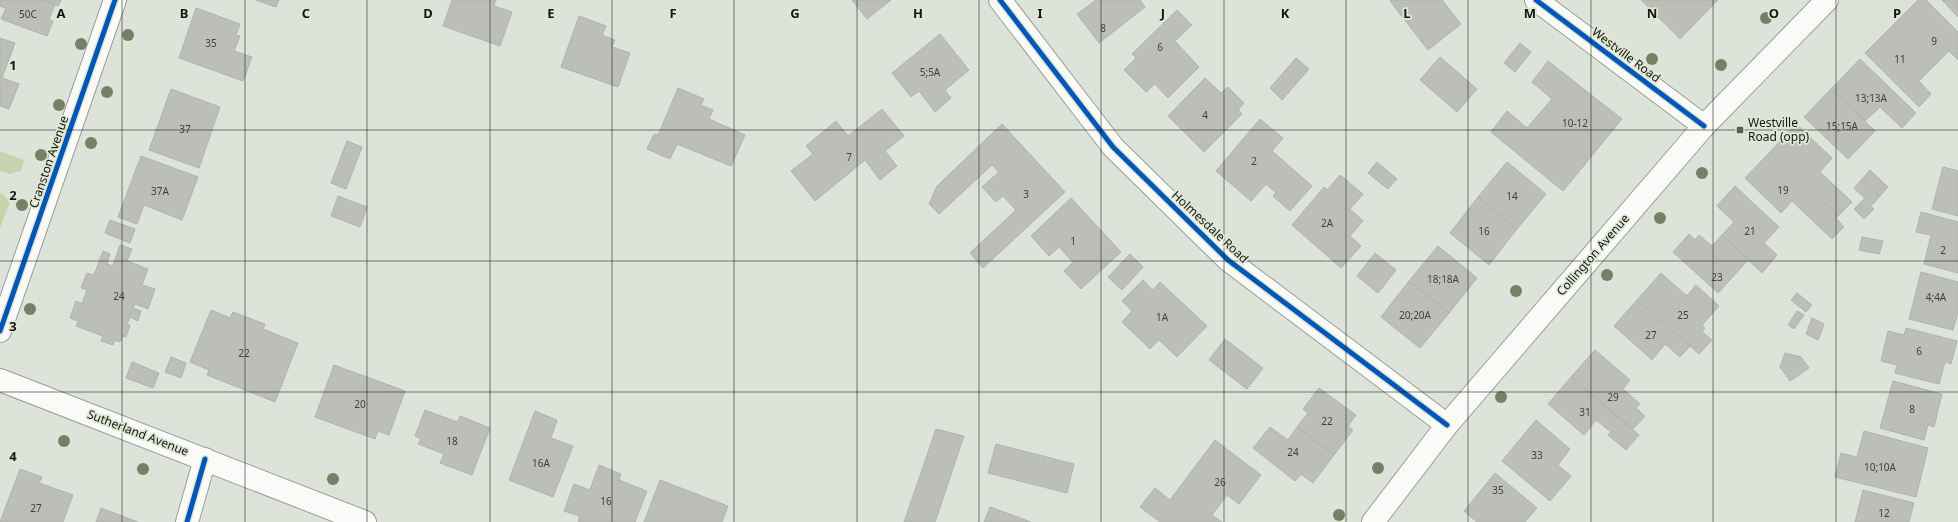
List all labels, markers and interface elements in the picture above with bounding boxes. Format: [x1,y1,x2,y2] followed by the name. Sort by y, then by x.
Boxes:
[57,4,66,22] text: A
[180,4,188,22] text: B
[302,4,310,22] text: C
[423,4,433,22] text: D
[547,4,555,22] text: E
[669,4,677,22] text: F
[790,4,800,22] text: G
[913,4,923,22] text: H
[1037,4,1043,22] text: I
[1160,4,1165,22] text: J
[1281,4,1290,22] text: K
[1403,4,1411,22] text: L
[1524,4,1536,22] text: M
[1647,4,1657,22] text: N
[1769,4,1779,22] text: O
[1893,4,1901,22] text: P
[19,7,38,21] house number: 50C
[1100,21,1106,35] house number: 8
[1588,23,1664,86] street label: Westville Road
[1931,34,1937,48] house number: 9
[205,36,217,50] house number: 35
[1157,40,1163,54] house number: 6
[1894,52,1906,66] house number: 11
[9,56,17,74] text: 1
[920,65,941,79] house number: 5;5A
[1855,91,1888,105] house number: 13;13A
[1202,108,1208,122] house number: 4
[25,113,72,210] street label: Cranston Avenue
[1748,114,1810,145] place label: Westville Road (opp)
[1562,116,1588,130] house number: 10-12
[1826,119,1859,133] house number: 15;15A
[179,122,191,136] house number: 37
[1735,125,1745,135] marker: Westville Road (opp)
[846,150,852,164] house number: 7
[1251,154,1257,168] house number: 2
[1777,183,1789,197] house number: 19
[151,184,170,198] house number: 37A
[9,186,17,204] text: 2
[1023,187,1029,201] house number: 3
[1168,187,1252,267] street label: Holmesdale Road
[1506,189,1518,203] house number: 14
[1552,210,1633,299] street label: Collington Avenue
[1321,216,1334,230] house number: 2A
[1478,224,1490,238] house number: 16
[1744,224,1756,238] house number: 21
[1070,234,1076,248] house number: 1
[1940,243,1946,257] house number: 2
[1711,270,1723,284] house number: 23
[1427,272,1460,286] house number: 18;18A
[113,289,125,303] house number: 24
[1926,290,1947,304] house number: 4;4A
[1399,308,1432,322] house number: 20;20A
[1677,308,1689,322] house number: 25
[1156,310,1169,324] house number: 1A
[9,317,17,335] text: 3
[1645,328,1657,342] house number: 27
[1916,344,1922,358] house number: 6
[238,346,250,360] house number: 22
[1607,390,1619,404] house number: 29
[354,397,366,411] house number: 20
[1909,402,1915,416] house number: 8
[85,405,192,460] street label: Sutherland Avenue
[1579,405,1591,419] house number: 31
[1321,414,1333,428] house number: 22
[446,434,458,448] house number: 18
[1287,445,1299,459] house number: 24
[9,447,17,465] text: 4
[1531,448,1543,462] house number: 33
[532,456,551,470] house number: 16A
[1864,460,1897,474] house number: 10;10A
[1214,475,1226,489] house number: 26
[1492,483,1504,497] house number: 35
[600,494,612,508] house number: 16
[30,501,42,515] house number: 27
[1878,506,1890,520] house number: 12

